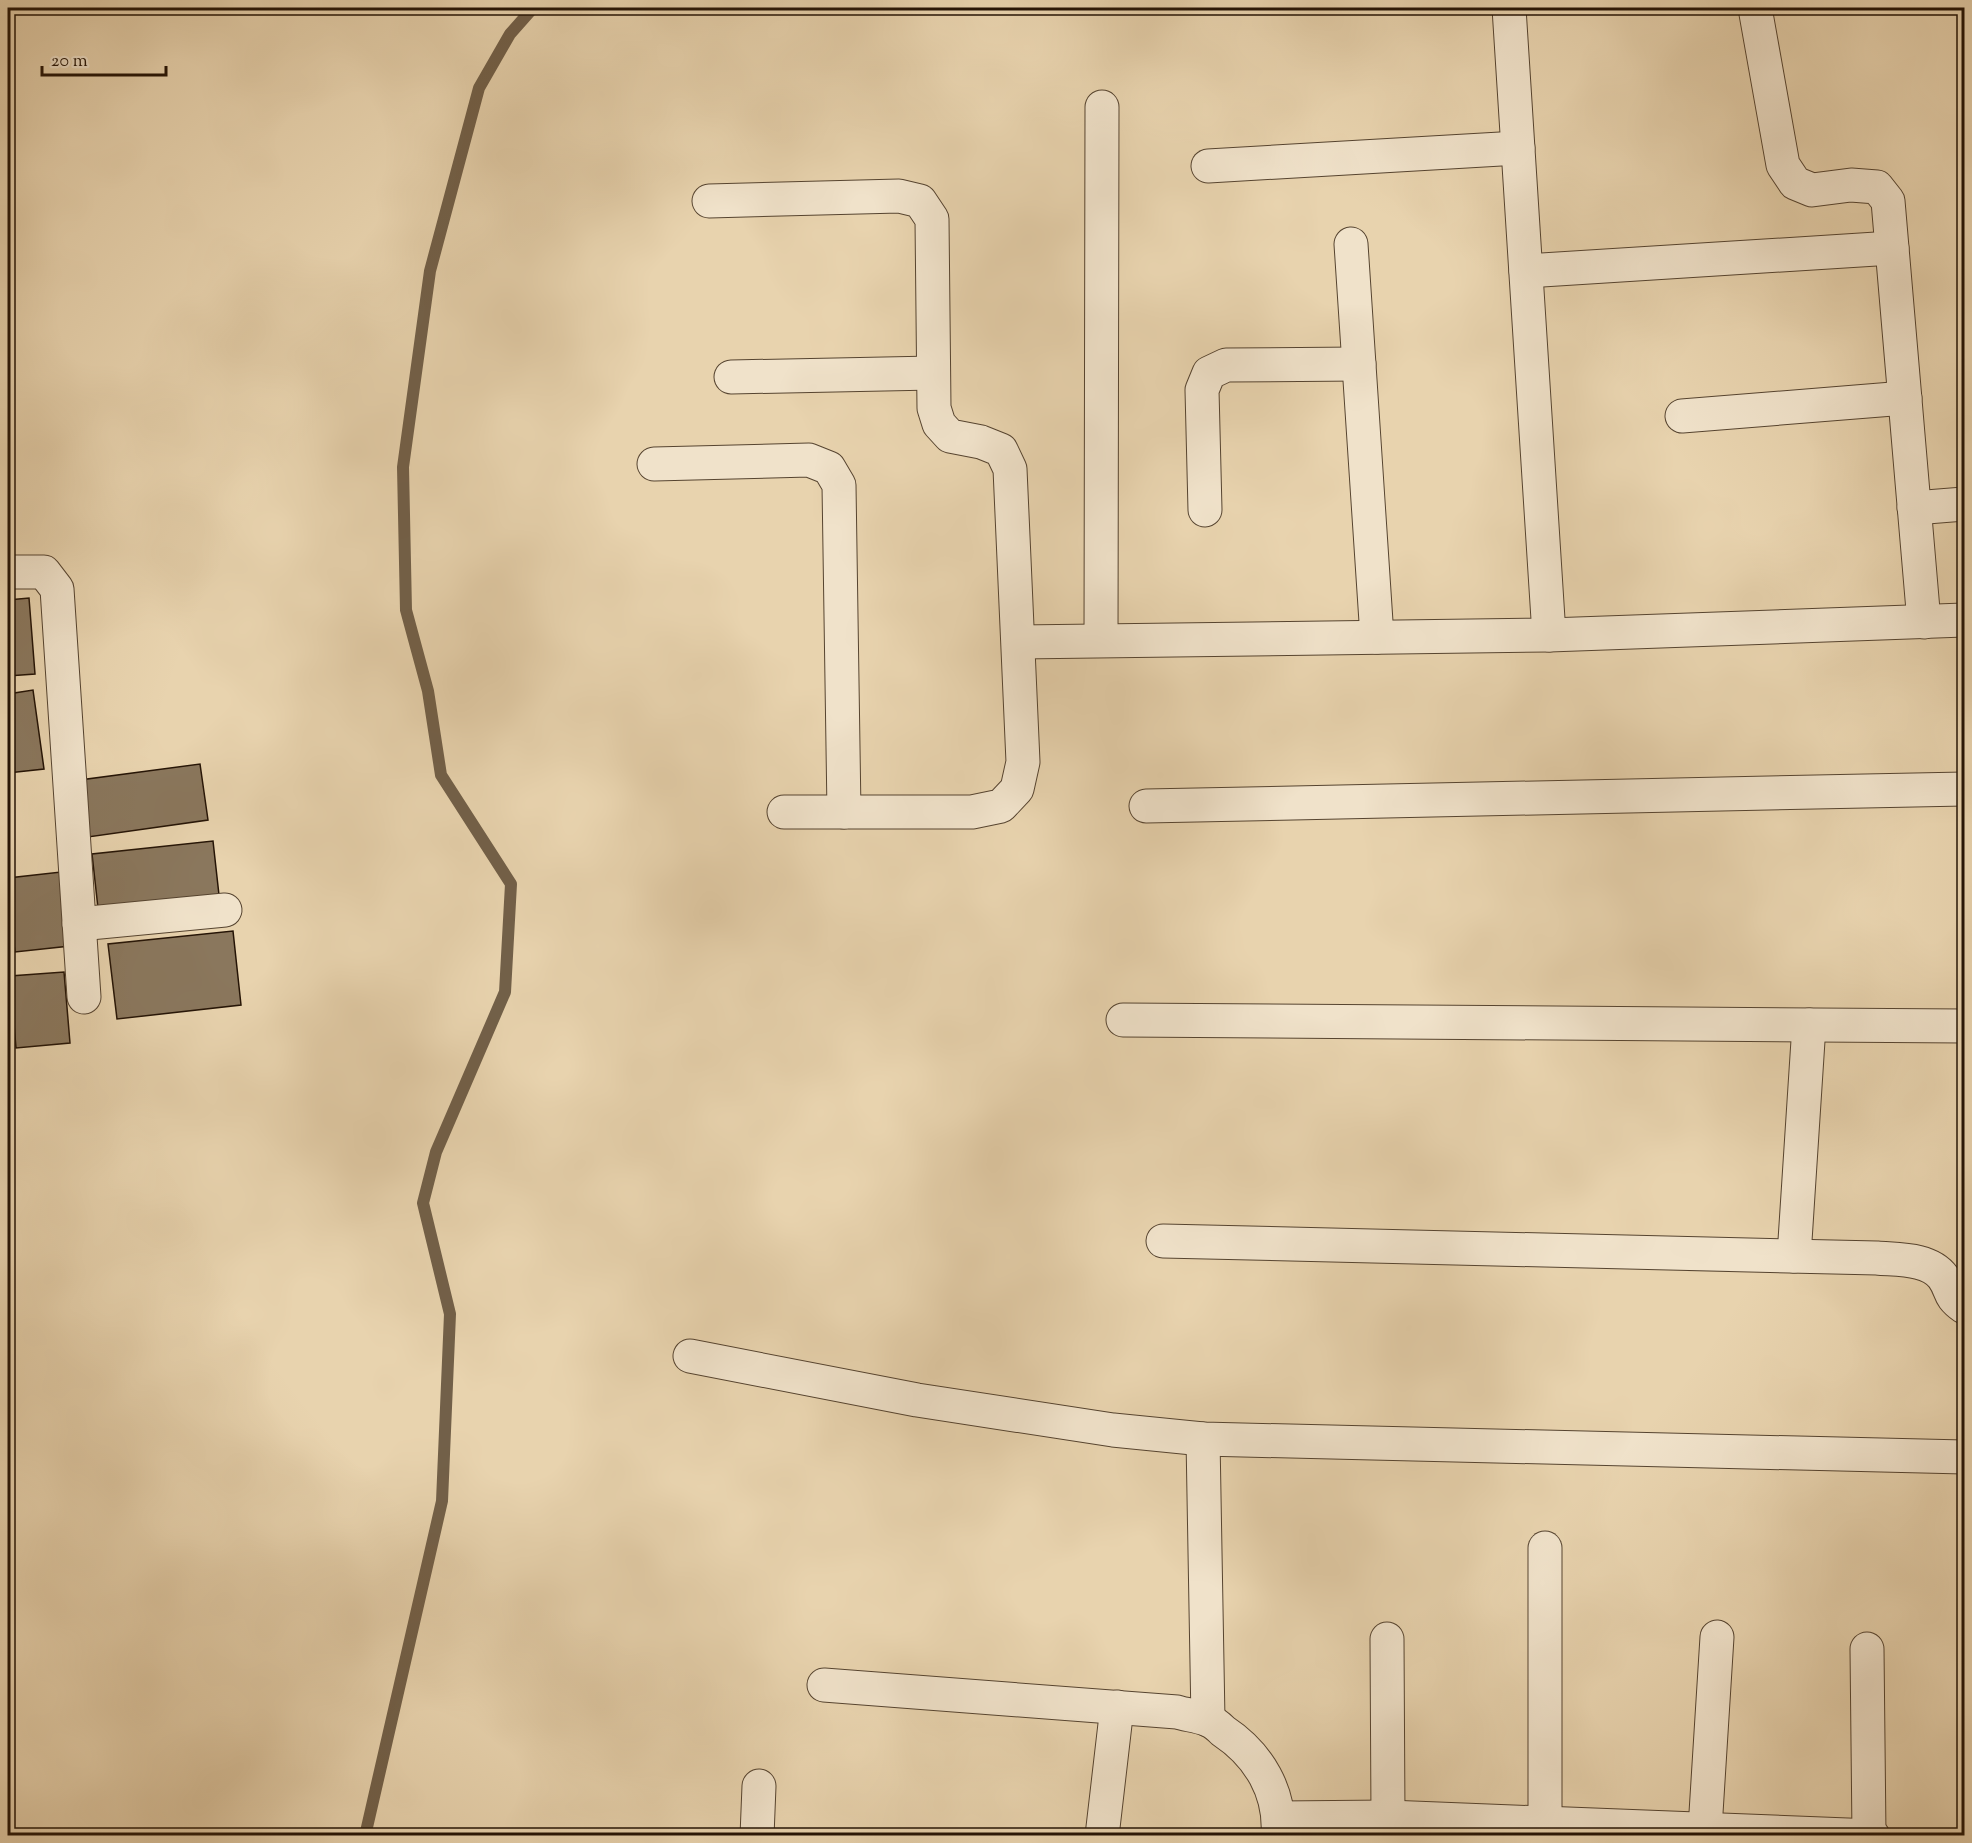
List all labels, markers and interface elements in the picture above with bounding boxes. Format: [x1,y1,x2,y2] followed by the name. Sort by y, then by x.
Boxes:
[42,39,166,77] scale bar
[51,49,88,75] text: 20 m

